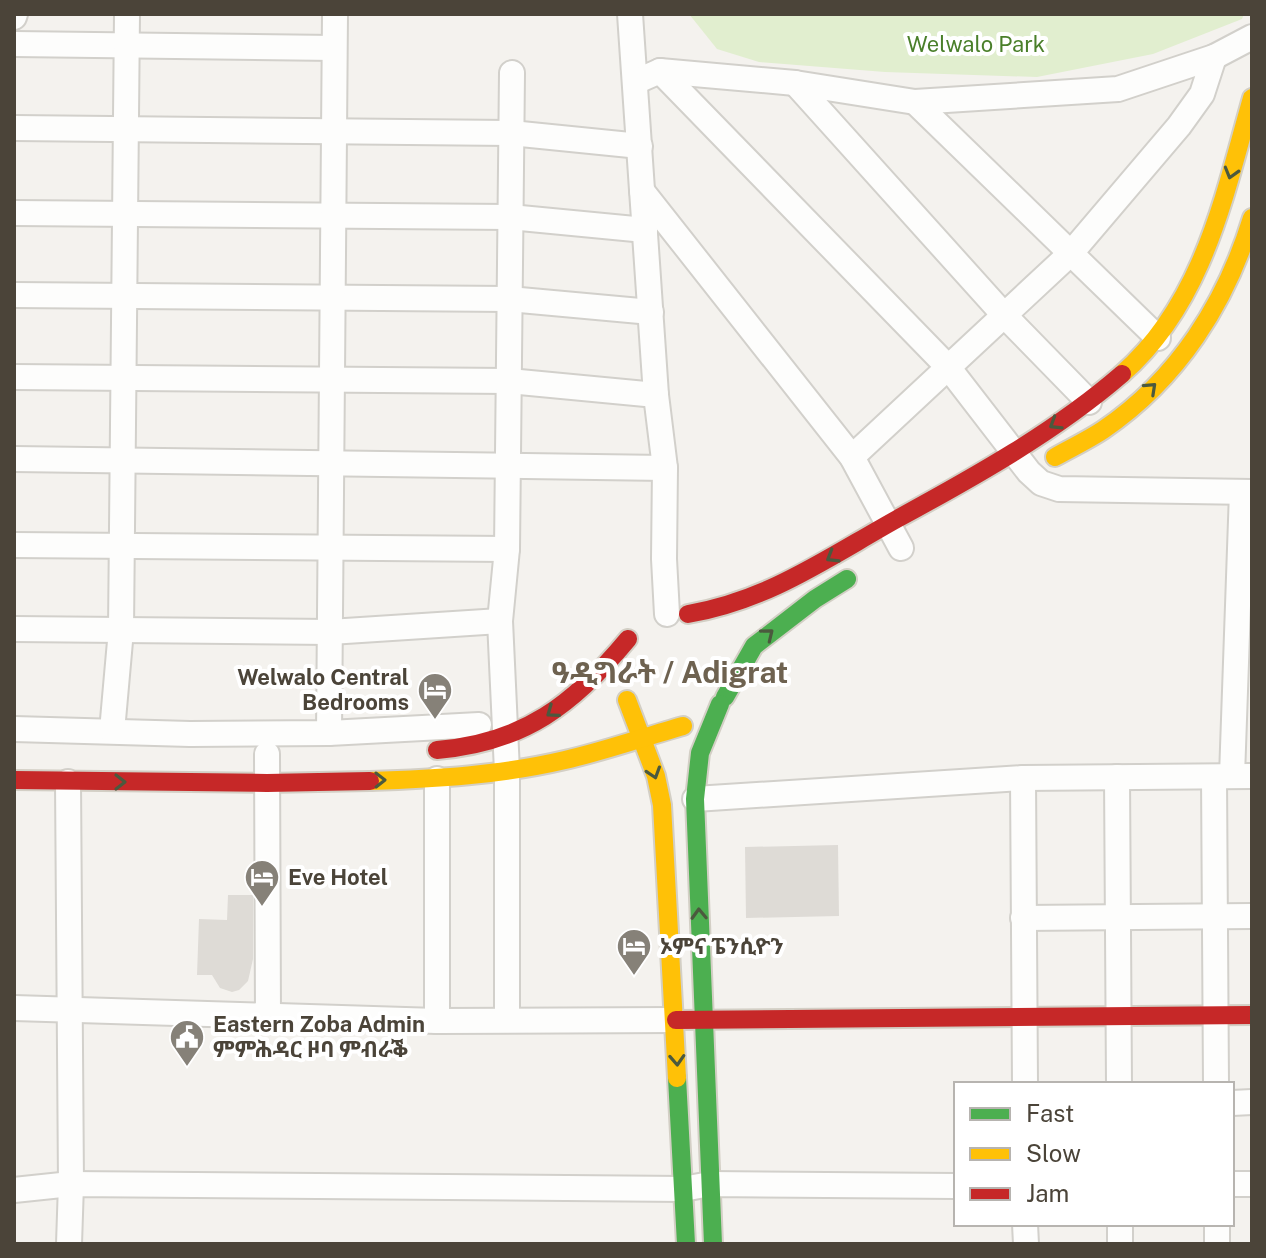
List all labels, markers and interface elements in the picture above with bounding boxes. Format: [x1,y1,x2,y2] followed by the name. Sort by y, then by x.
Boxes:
[907,31,1045,57] park label: Welwalo Park
[1223,165,1240,179] one-way arrow
[1142,384,1157,398] one-way arrow
[1049,414,1064,429] one-way arrow
[826,547,841,563] one-way arrow
[759,629,774,643] one-way arrow
[552,654,788,690] district label: ዓዲግራት / Adigrat
[237,664,409,715] place label: Welwalo Central Bedrooms
[416,671,454,721] hotel icon: Welwalo Central Bedrooms
[546,702,561,717] one-way arrow
[644,765,660,779] one-way arrow
[374,772,387,789] one-way arrow
[114,773,127,791] one-way arrow
[243,858,281,908] hotel icon: Eve Hotel
[288,864,388,890] place label: Eve Hotel
[690,907,707,920] one-way arrow
[615,927,653,977] hotel icon: ኦምና ፔንሲዮን
[660,933,784,959] place label: ኦምና ፔንሲዮን
[213,1011,425,1062] place label: Eastern Zoba Admin ምምሕዳር ዞባ ምብራቕ
[168,1018,206,1068] public building icon: Eastern Zoba Admin ምምሕዳር ዞባ ምብራቕ
[669,1054,686,1067] one-way arrow
[954,1082,1234,1226] legend
[1026,1099,1074,1127] text: Fast
[1026,1139,1081,1167] text: Slow
[1026,1179,1069,1207] text: Jam

